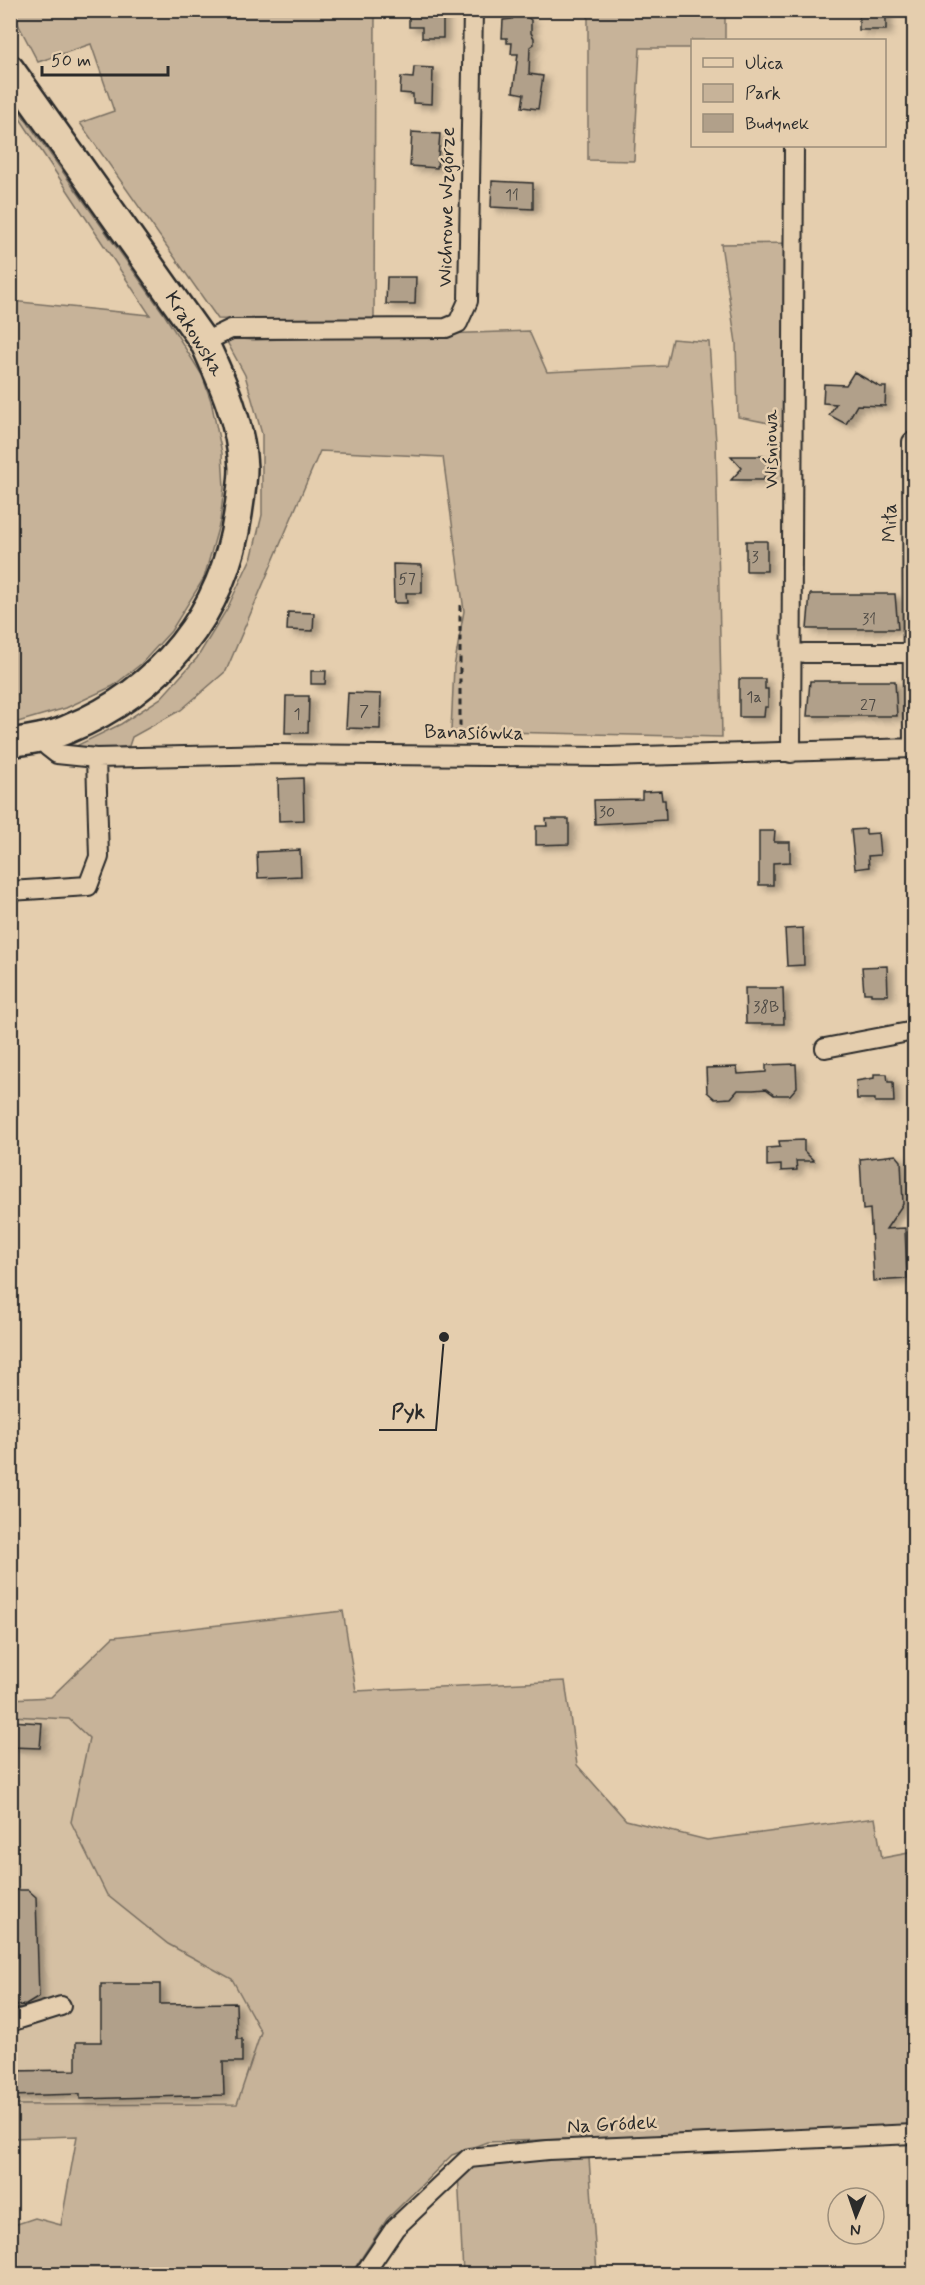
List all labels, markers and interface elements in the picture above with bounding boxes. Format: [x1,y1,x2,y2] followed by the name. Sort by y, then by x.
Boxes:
[42,39,168,77] scale bar
[691,39,886,147] legend
[51,49,91,73] text: 50 m
[745,52,784,76] text: Ulica
[745,82,781,106] text: Park
[745,112,809,136] text: Budynek
[432,126,462,287] street label: Wichrowe Wzgórze
[505,185,519,206] house number: 11
[158,286,231,382] street label: Krakowska
[758,408,785,489] street label: Wiśniowa
[877,503,904,543] street label: Miła
[751,547,759,568] house number: 3
[398,569,416,590] house number: 57
[862,609,876,630] house number: 31
[746,687,762,708] house number: 1a
[860,695,876,716] house number: 27
[359,701,369,722] house number: 7
[293,704,301,725] house number: 1
[424,719,524,747] street label: Banasiówka
[599,802,615,823] house number: 30
[753,997,779,1018] house number: 38B
[379,1391,436,1430] callout: Pyk
[391,1398,425,1426] text: Pyk
[566,2109,658,2141] street label: Na Gródek
[826,2186,886,2246] north arrow
[850,2219,861,2240] text: N

